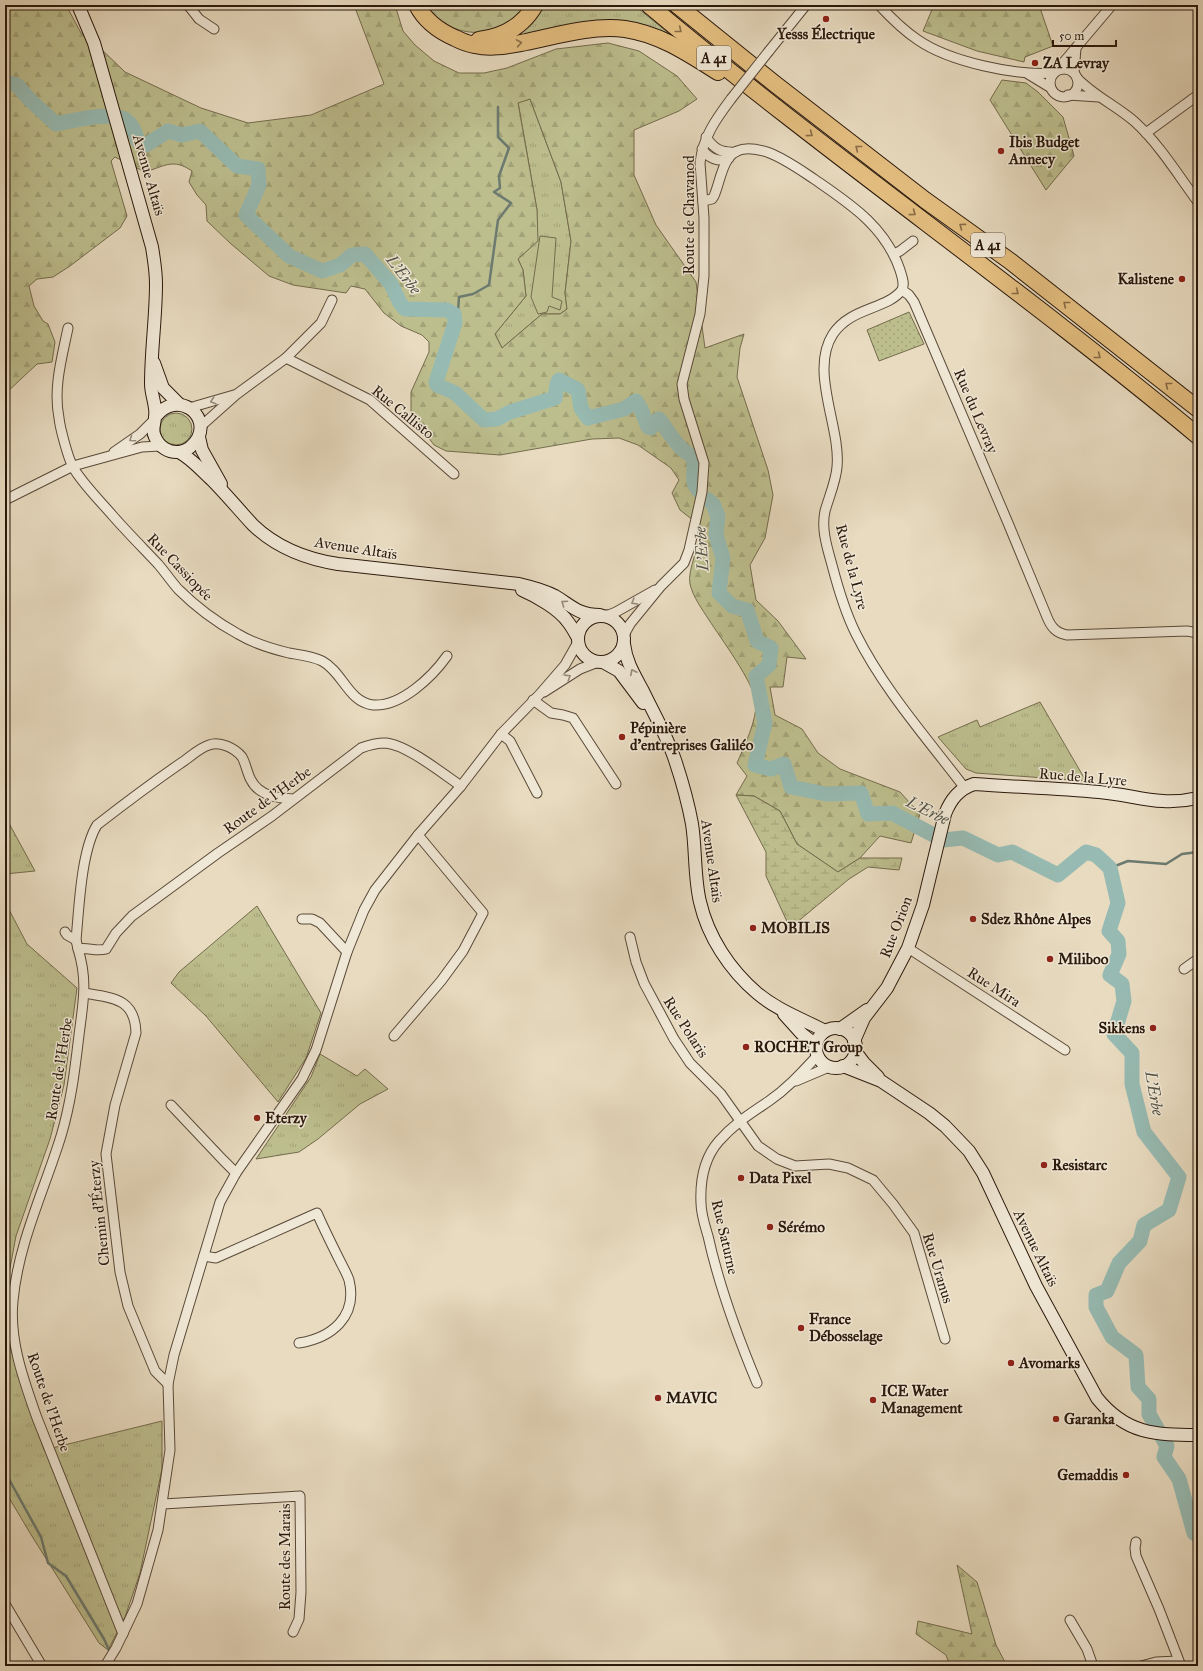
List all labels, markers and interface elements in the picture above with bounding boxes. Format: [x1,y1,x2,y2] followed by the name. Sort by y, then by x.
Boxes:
[821,14,831,24] marker: Yesss Électrique
[1053,22,1116,48] scale bar
[776,24,876,44] place label: Yesss Électrique
[675,25,682,32] one-way arrow
[1059,29,1084,43] text: 50 m
[516,40,522,48] one-way arrow
[697,46,731,70] road number: A 41
[1043,54,1110,73] place label: ZA Levray
[1030,58,1040,68] marker: ZA Levray
[806,129,813,136] one-way arrow
[129,131,169,218] street label: Avenue Altaïs
[1008,133,1080,169] place label: Ibis Budget Annecy
[855,146,862,153] one-way arrow
[996,146,1006,156] marker: Ibis Budget Annecy
[680,155,698,275] street label: Route de Chavanod
[909,208,916,215] one-way arrow
[959,223,966,231] one-way arrow
[971,233,1005,257] road number: A 41
[382,250,426,299] water label: L'Erbe
[1117,270,1175,288] place label: Kalistene
[1177,274,1187,284] marker: Kalistene
[1012,288,1019,295] one-way arrow
[1063,302,1070,309] one-way arrow
[1093,351,1100,358] one-way arrow
[950,366,1002,457] street label: Rue du Levray
[368,381,438,443] street label: Rue Callisto
[1165,382,1172,389] one-way arrow
[210,396,217,405] one-way arrow
[130,434,137,441] one-way arrow
[832,522,872,612] street label: Rue de la Lyre
[690,525,713,573] water label: L'Erbe
[143,529,217,605] street label: Rue Cassiopée
[312,532,399,563] street label: Avenue Altaïs
[631,598,638,605] one-way arrow
[561,600,568,607] one-way arrow
[630,668,637,676] one-way arrow
[564,674,571,682] one-way arrow
[630,719,754,755] place label: Pépinière d'entreprises Galiléo
[617,732,627,742] marker: Pépinière d'entreprises Galiléo
[220,762,314,838] street label: Route de l'Herbe
[1038,764,1128,790] street label: Rue de la Lyre
[903,792,953,829] water label: L'Erbe
[697,817,727,904] street label: Avenue Altaïs
[876,894,916,960] street label: Rue Orion
[981,910,1092,929] place label: Sdez Rhône Alpes
[968,914,978,924] marker: Sdez Rhône Alpes
[761,919,830,937] place label: MOBILIS
[748,923,758,933] marker: MOBILIS
[1058,950,1109,968] place label: Miliboo
[1045,954,1055,964] marker: Miliboo
[964,963,1024,1011] street label: Rue Mira
[660,993,712,1061] street label: Rue Polaris
[42,1016,76,1122] street label: Route de l'Herbe
[1099,1019,1146,1037] place label: Sikkens
[1148,1023,1158,1033] marker: Sikkens
[754,1038,863,1057] place label: ROCHET Group
[741,1042,751,1052] marker: ROCHET Group
[1141,1068,1168,1118] water label: L'Erbe
[265,1109,308,1128] place label: Eterzy
[252,1113,262,1123] marker: Eterzy
[1052,1156,1108,1174] place label: Resistarc
[83,1158,113,1267] street label: Chemin d'Éterzy
[1039,1160,1049,1170] marker: Resistarc
[749,1169,813,1187] place label: Data Pixel
[736,1173,746,1183] marker: Data Pixel
[708,1198,742,1276] street label: Rue Saturne
[1009,1206,1062,1290] street label: Avenue Altaïs
[778,1218,825,1236] place label: Sérémo
[765,1222,775,1232] marker: Sérémo
[919,1231,957,1305] street label: Rue Uranus
[809,1310,884,1346] place label: France Débosselage
[796,1323,806,1333] marker: France Débosselage
[24,1350,74,1454] street label: Route de l'Herbe
[1018,1354,1081,1372] place label: Avomarks
[1006,1358,1016,1368] marker: Avomarks
[881,1382,963,1418] place label: ICE Water Management
[666,1389,717,1407] place label: MAVIC
[653,1393,663,1403] marker: MAVIC
[868,1395,878,1405] marker: ICE Water Management
[1064,1410,1115,1428] place label: Garanka
[1051,1414,1061,1424] marker: Garanka
[1057,1466,1119,1484] place label: Gemaddis
[1121,1470,1131,1480] marker: Gemaddis
[276,1504,294,1610] street label: Route des Marais

